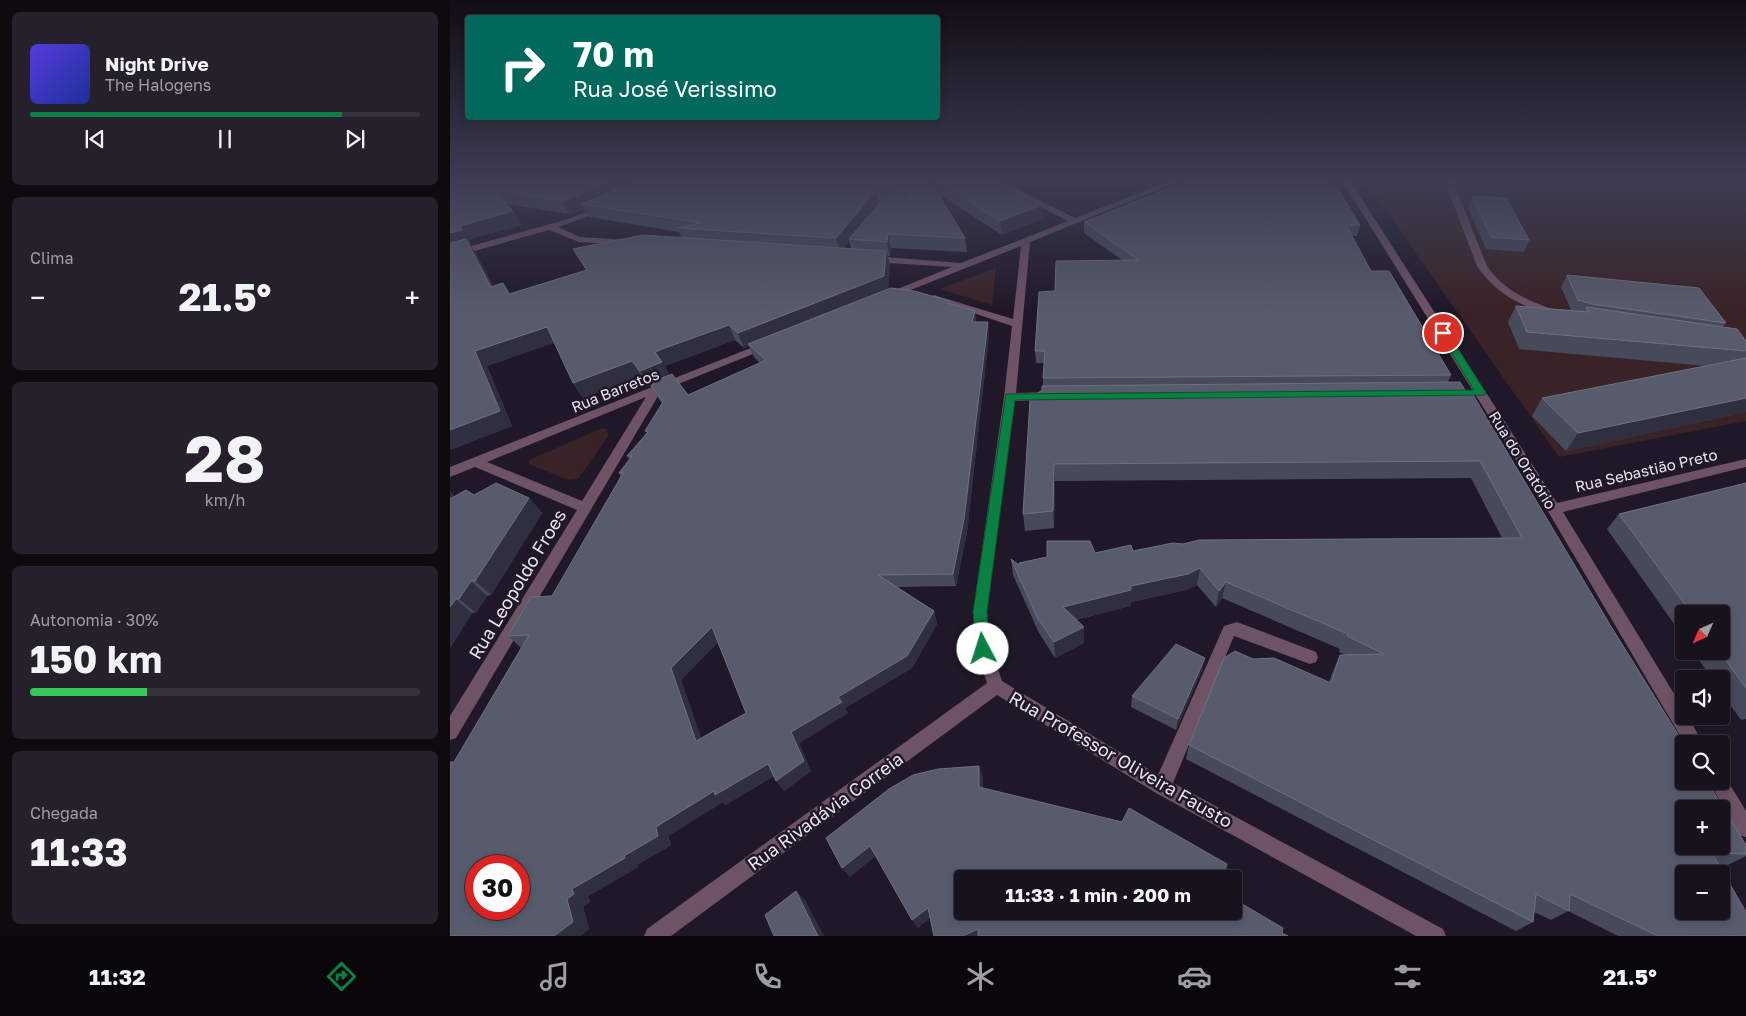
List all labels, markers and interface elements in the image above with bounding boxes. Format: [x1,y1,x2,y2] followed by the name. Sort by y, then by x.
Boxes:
[573,33,654,75] text: 70 m
[490,35,555,100] icon: right
[105,52,209,75] text: Night Drive
[105,75,211,95] text: The Halogens
[573,75,777,102] text: Rua José Verissimo
[81,125,109,153] icon: previous
[211,125,239,153] icon: pause
[341,125,369,153] icon: next
[30,248,74,268] text: Clima
[179,274,271,319] text: 21.5°
[30,281,45,314] text: −
[405,281,420,314] text: +
[1422,312,1464,354] pin
[1429,319,1457,347] icon: arrive
[569,364,661,416] street label: Rua Barretos
[1486,408,1560,512] street label: Rua do Oratório
[184,418,266,496] text: 28
[1573,445,1719,495] street label: Rua Sebastião Preto
[205,490,245,510] text: km/h
[464,505,570,663] street label: Rua Leopoldo Froes
[1675,605,1730,660] north arrow
[1675,605,1730,920] map controls
[30,610,159,630] text: Autonomia · 30%
[956,622,1008,674] position arrow
[30,636,162,681] text: 150 km
[1675,670,1730,725] button: sound
[1005,686,1237,832] street label: Rua Professor Oliveira Fausto
[1675,735,1730,790] button: search
[743,747,907,875] street label: Rua Rivadávia Correia
[1675,800,1730,855] button: +
[30,803,98,823] text: Chegada
[30,829,128,874] text: 11:33
[465,855,530,920] speed limit sign: 30
[1675,865,1730,920] button: −
[1005,883,1191,906] text: 11:33 · 1 min · 200 m
[324,959,359,994] icon: directions
[537,959,572,994] icon: music
[750,959,785,994] icon: phone
[963,959,998,994] icon: climate
[1177,959,1212,994] icon: car
[1390,959,1425,994] icon: filters
[89,963,146,990] text: 11:32
[1603,963,1657,990] text: 21.5°

